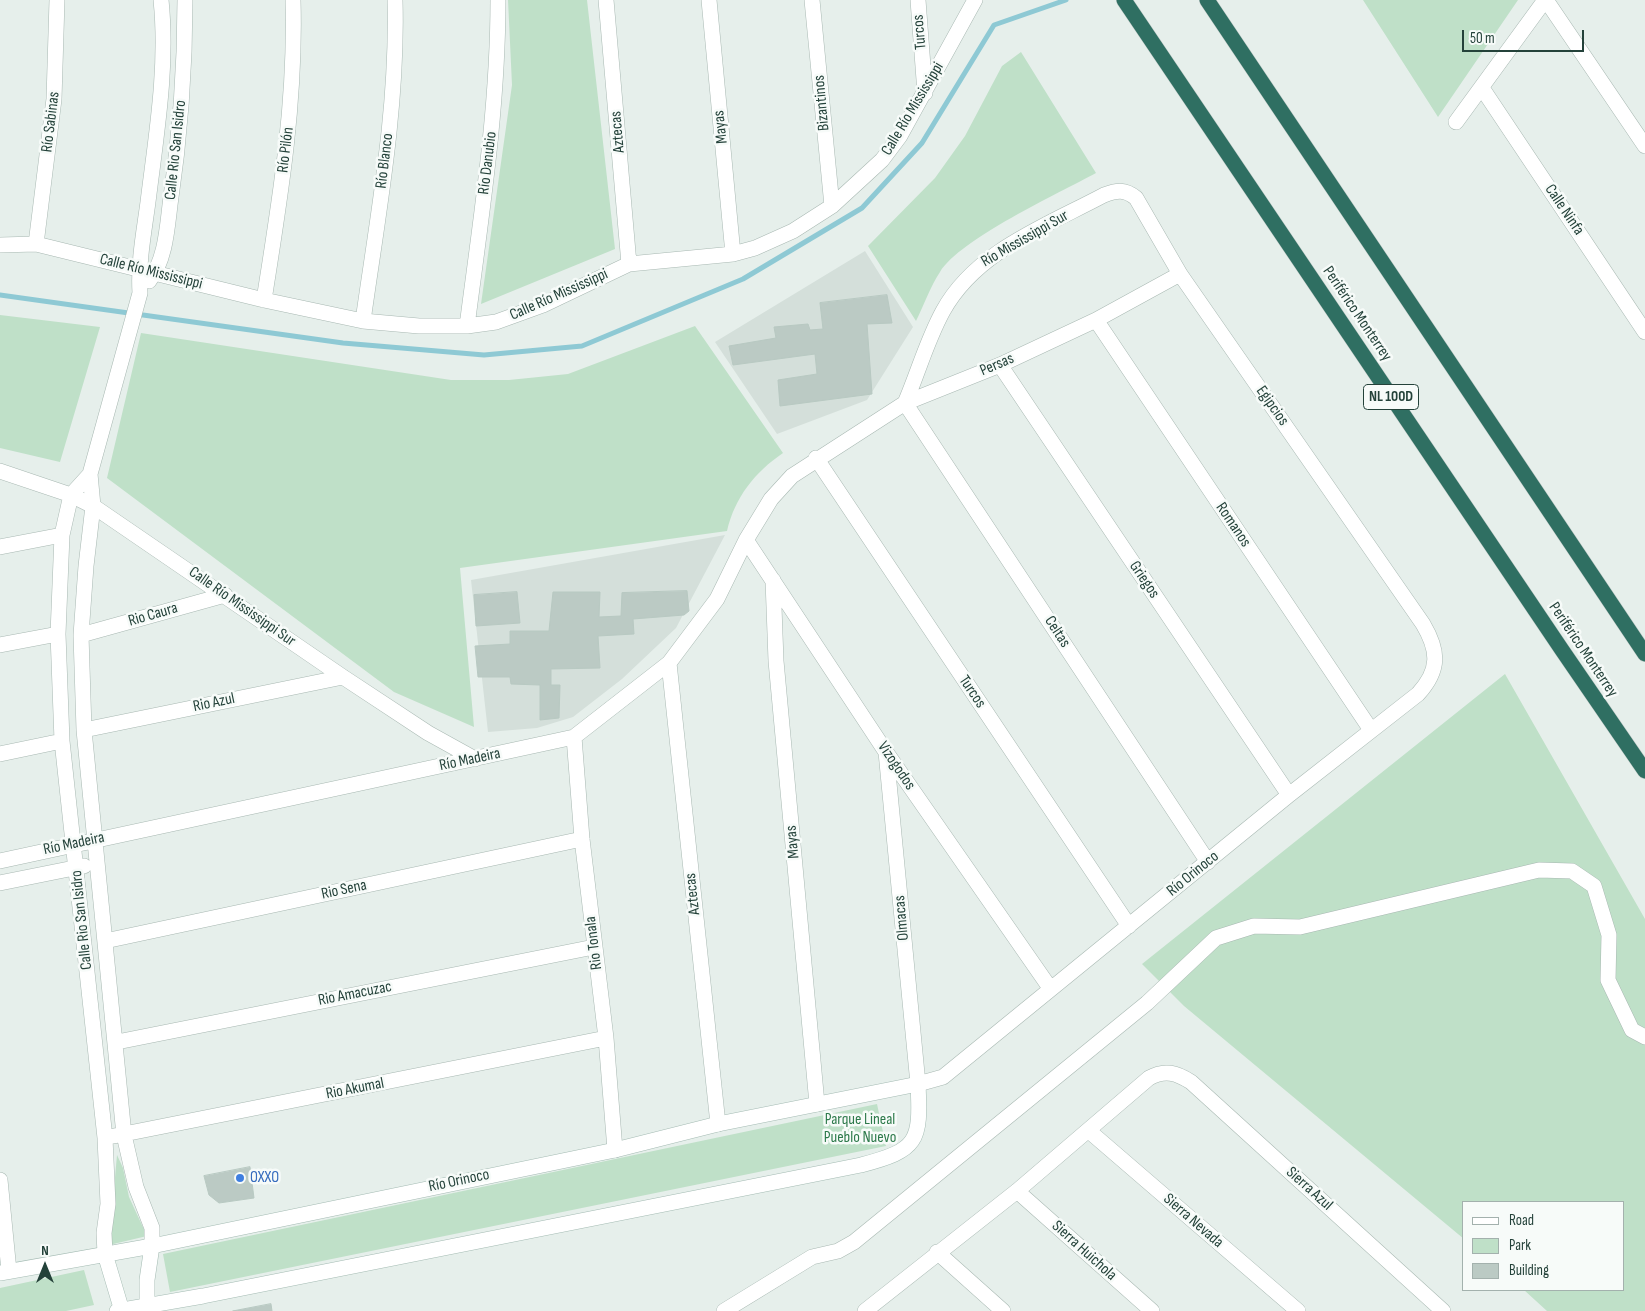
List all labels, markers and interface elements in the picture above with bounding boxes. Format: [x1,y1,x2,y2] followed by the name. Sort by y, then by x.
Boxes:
[909,14,931,50] street label: Turcos
[1465,20,1588,52] scale bar
[1470,29,1495,48] text: 50 m
[878,59,948,159] street label: Calle Río Mississippi
[810,74,834,132] street label: Bizantinos
[38,91,64,153] street label: Río Sabinas
[161,99,191,201] street label: Calle Rio San Isidro
[710,109,732,145] street label: Mayas
[607,110,629,154] street label: Aztecas
[274,126,298,174] street label: Río Pilón
[475,130,501,196] street label: Río Danubio
[372,132,398,190] street label: Río Blanco
[1540,181,1588,239] street label: Calle Ninfa
[978,206,1072,272] street label: Río Mississippi Sur
[98,250,204,294] street label: Calle Río Mississippi
[1318,263,1396,365] street label: Periférico Monterrey
[507,265,611,325] street label: Calle Río Mississippi
[977,349,1017,381] street label: Persas
[1251,382,1293,430] street label: Egipcios
[1364,384,1418,410] road number: NL 100D
[1211,499,1255,551] street label: Romanos
[1125,558,1163,602] street label: Griegos
[185,563,299,651] street label: Calle Río Mississippi Sur
[126,599,180,631] street label: Rio Caura
[1544,599,1622,701] street label: Periférico Monterrey
[1040,613,1074,651] street label: Celtas
[954,672,990,712] street label: Turcos
[191,689,237,717] street label: Rio Azul
[873,738,919,794] street label: Vizogodos
[438,744,502,776] street label: Río Madeira
[782,825,804,859] street label: Mayas
[42,828,106,860] street label: Río Madeira
[1163,847,1223,901] street label: Río Orinoco
[67,869,97,971] street label: Calle Rio San Isidro
[681,872,705,916] street label: Aztecas
[320,876,368,904] street label: Rio Sena
[890,895,914,941] street label: Olmacas
[581,915,607,971] street label: Rio Tonala
[317,977,393,1011] street label: Rio Amacuzac
[324,1074,386,1104] street label: Rio Akumal
[824,1110,896,1148] park label: Parque Lineal Pueblo Nuevo
[1282,1163,1336,1215] street label: Sierra Azul
[427,1165,491,1197] street label: Río Orinoco
[250,1168,279,1188] place label: OXXO
[234,1172,246,1184] marker: OXXO
[1159,1190,1227,1252] street label: Sierra Nevada
[1462,1201,1625,1291] legend
[1509,1211,1534,1230] text: Road
[1048,1217,1120,1285] street label: Sierra Huichola
[1509,1236,1531,1255] text: Park
[20,1241,70,1291] north arrow
[41,1242,49,1259] text: N
[1509,1261,1549,1280] text: Building

